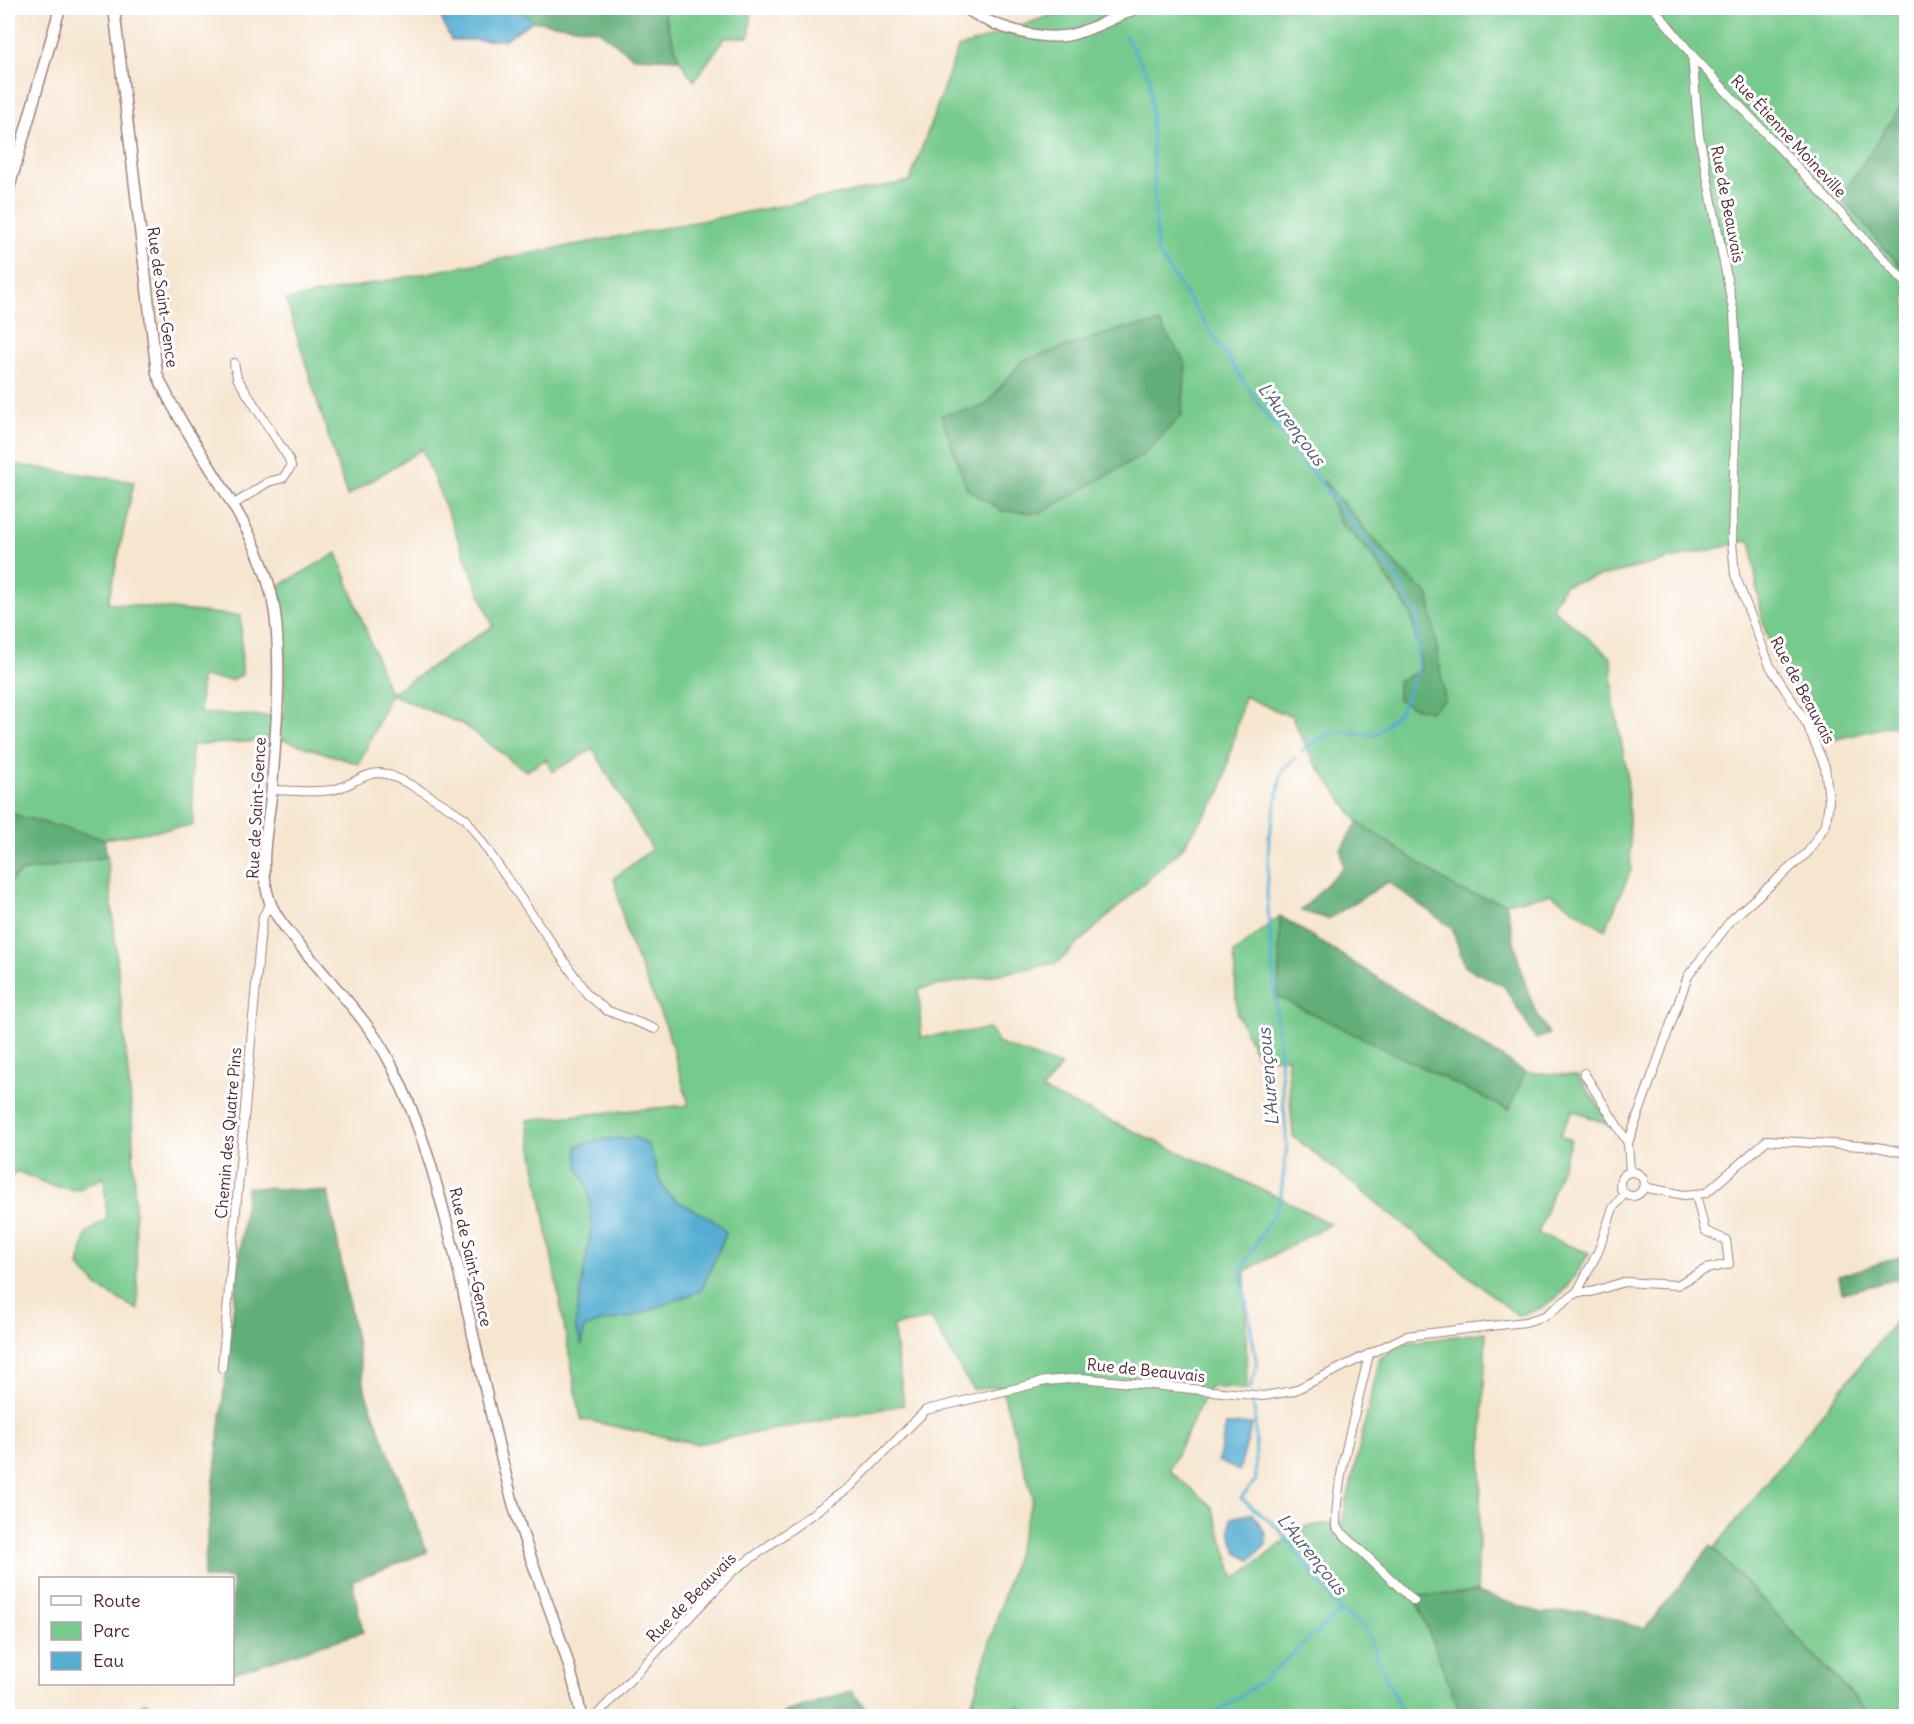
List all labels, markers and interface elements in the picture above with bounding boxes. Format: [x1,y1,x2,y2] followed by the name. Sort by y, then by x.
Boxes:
[1727,71,1851,201] street label: Rue Étienne Moineville
[1707,144,1749,264] street label: Rue de Beauvais
[143,225,183,369] street label: Rue de Saint-Gence
[1253,378,1332,471] water label: L'Aurençous
[1766,633,1840,747] street label: Rue de Beauvais
[242,737,270,879] street label: Rue de Saint-Gence
[1252,1025,1284,1127] water label: L'Aurençous
[211,1046,245,1220] street label: Chemin des Quatre Pins
[445,1186,497,1328] street label: Rue de Saint-Gence
[1086,1354,1206,1386] street label: Rue de Beauvais
[1272,1509,1353,1601] water label: L'Aurençous
[642,1548,740,1646] street label: Rue de Beauvais
[39,1577,234,1685] legend
[93,1589,141,1612] text: Route
[93,1619,130,1642] text: Parc
[93,1649,124,1672] text: Eau

